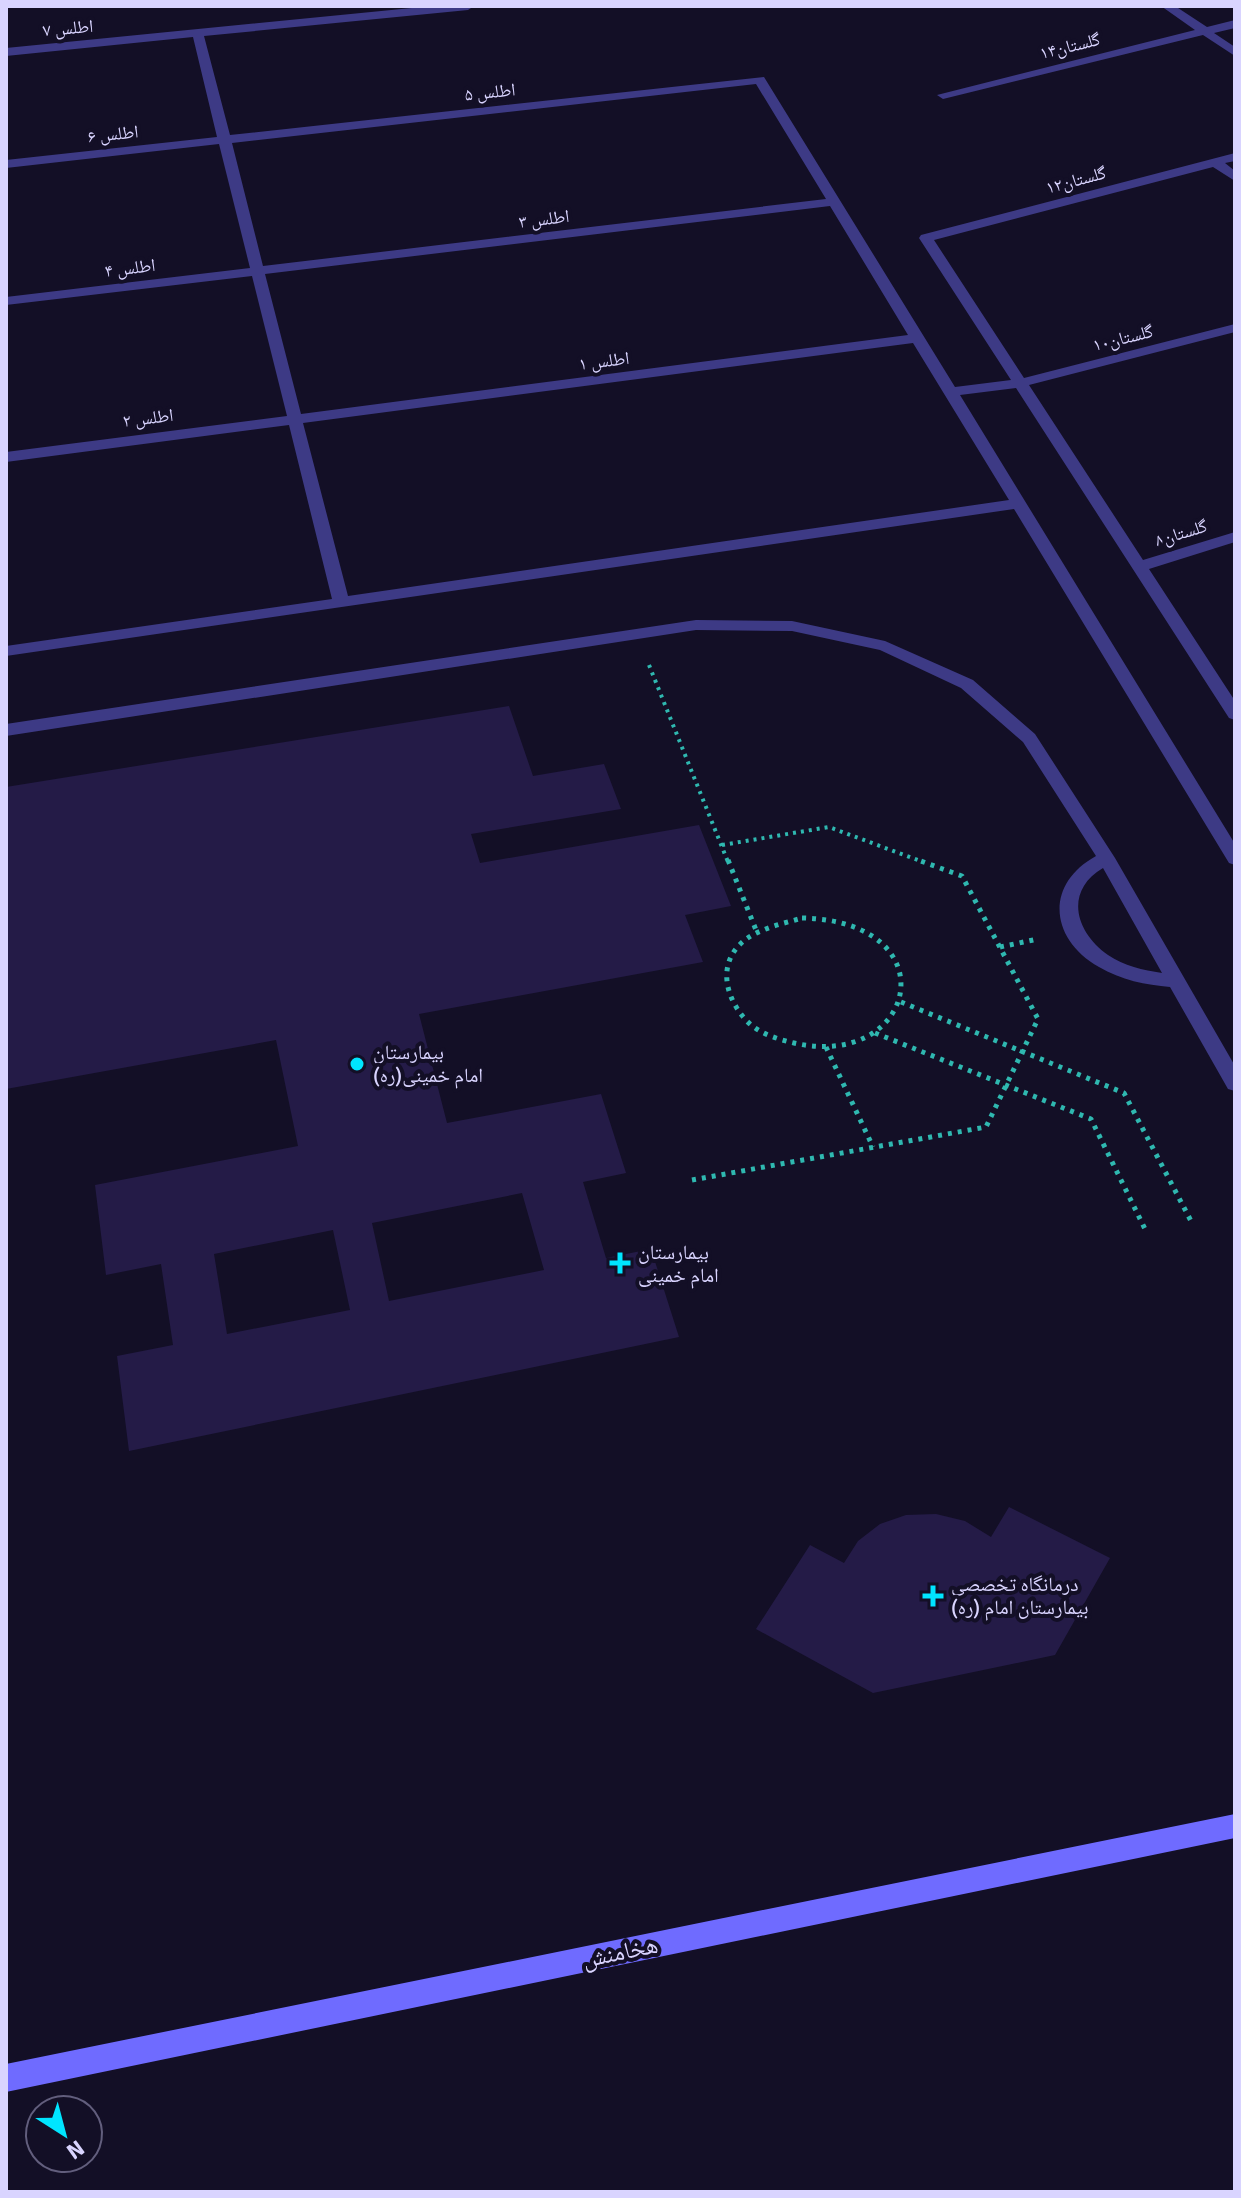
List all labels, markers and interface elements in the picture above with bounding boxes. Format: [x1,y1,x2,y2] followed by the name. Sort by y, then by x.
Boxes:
[42,15,94,41] street label: اطلس ۷
[1037,28,1103,64] street label: گلستان۱۴
[464,78,516,106] street label: اطلس ۵
[87,120,139,148] street label: اطلس ۶
[1043,161,1109,199] street label: گلستان۱۲
[517,205,571,233] street label: اطلس ۳
[103,254,157,282] street label: اطلس ۴
[1090,320,1156,356] street label: گلستان۱۰
[577,347,631,375] street label: اطلس ۱
[121,404,175,432] street label: اطلس ۲
[1152,515,1210,551] street label: گلستان۸
[373,1040,483,1089] place label: بیمارستان امام خمینی(ره)
[348,1055,366,1073] marker: بیمارستان امام خمینی(ره)
[638,1240,719,1289] place label: بیمارستان امام خمینی
[609,1252,631,1274] marker: بیمارستان امام خمینی
[951,1572,1089,1621] place label: درمانگاه تخصصی بیمارستان امام (ره)
[922,1585,944,1607] marker: درمانگاه تخصصی بیمارستان امام (ره)
[579,1929,661,1975] street label: هخامنش
[24,2094,104,2174] north arrow
[61,2134,90,2165] text: N

